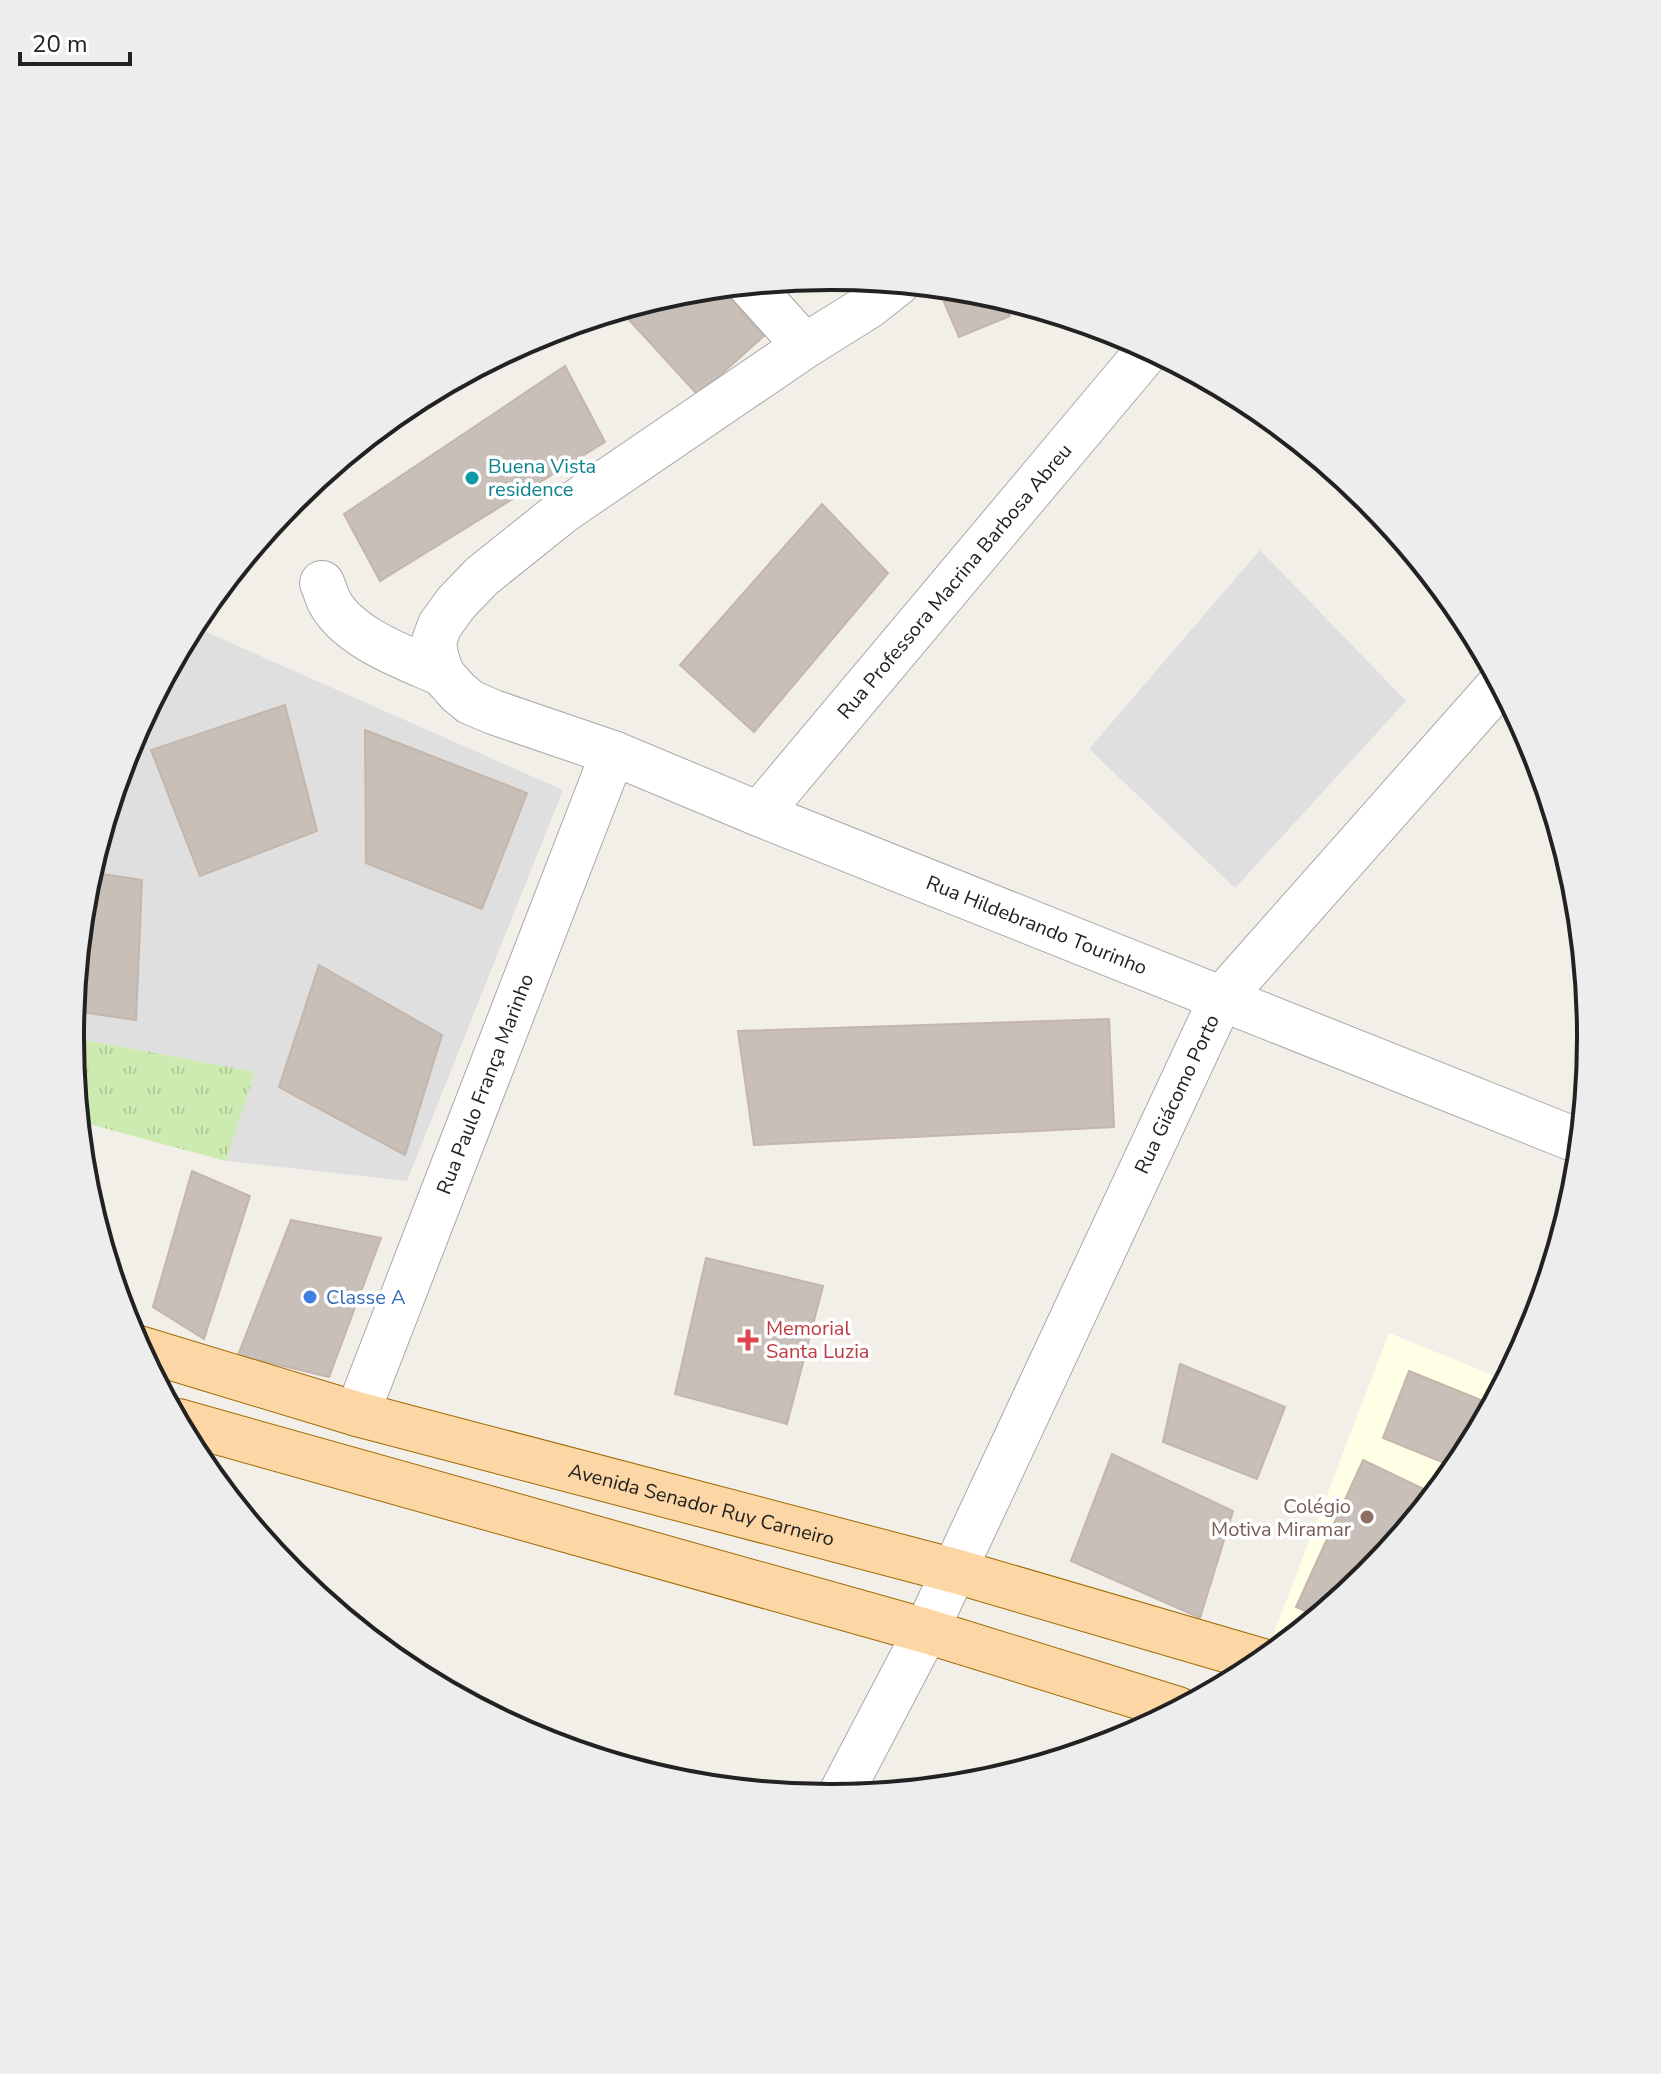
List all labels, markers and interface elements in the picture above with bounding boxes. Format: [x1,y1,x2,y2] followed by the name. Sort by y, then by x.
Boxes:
[20,16,130,66] scale bar
[32,28,88,60] text: 20 m
[831,438,1078,725] street label: Rua Professora Macrina Barbosa Abreu
[488,453,596,503] place label: Buena Vista residence
[463,469,481,487] marker: Buena Vista residence
[922,869,1151,981] street label: Rua Hildebrando Tourinho
[430,970,540,1198] street label: Rua Paulo França Marinho
[1128,1010,1226,1178] street label: Rua Giácomo Porto
[326,1284,406,1311] place label: Classe A
[301,1288,319,1306] marker: Classe A
[766,1315,869,1365] place label: Memorial Santa Luzia
[737,1329,759,1351] marker: Memorial Santa Luzia
[565,1457,837,1553] street label: Avenida Senador Ruy Carneiro
[1211,1493,1351,1543] place label: Colégio Motiva Miramar
[1358,1508,1376,1526] marker: Colégio Motiva Miramar

